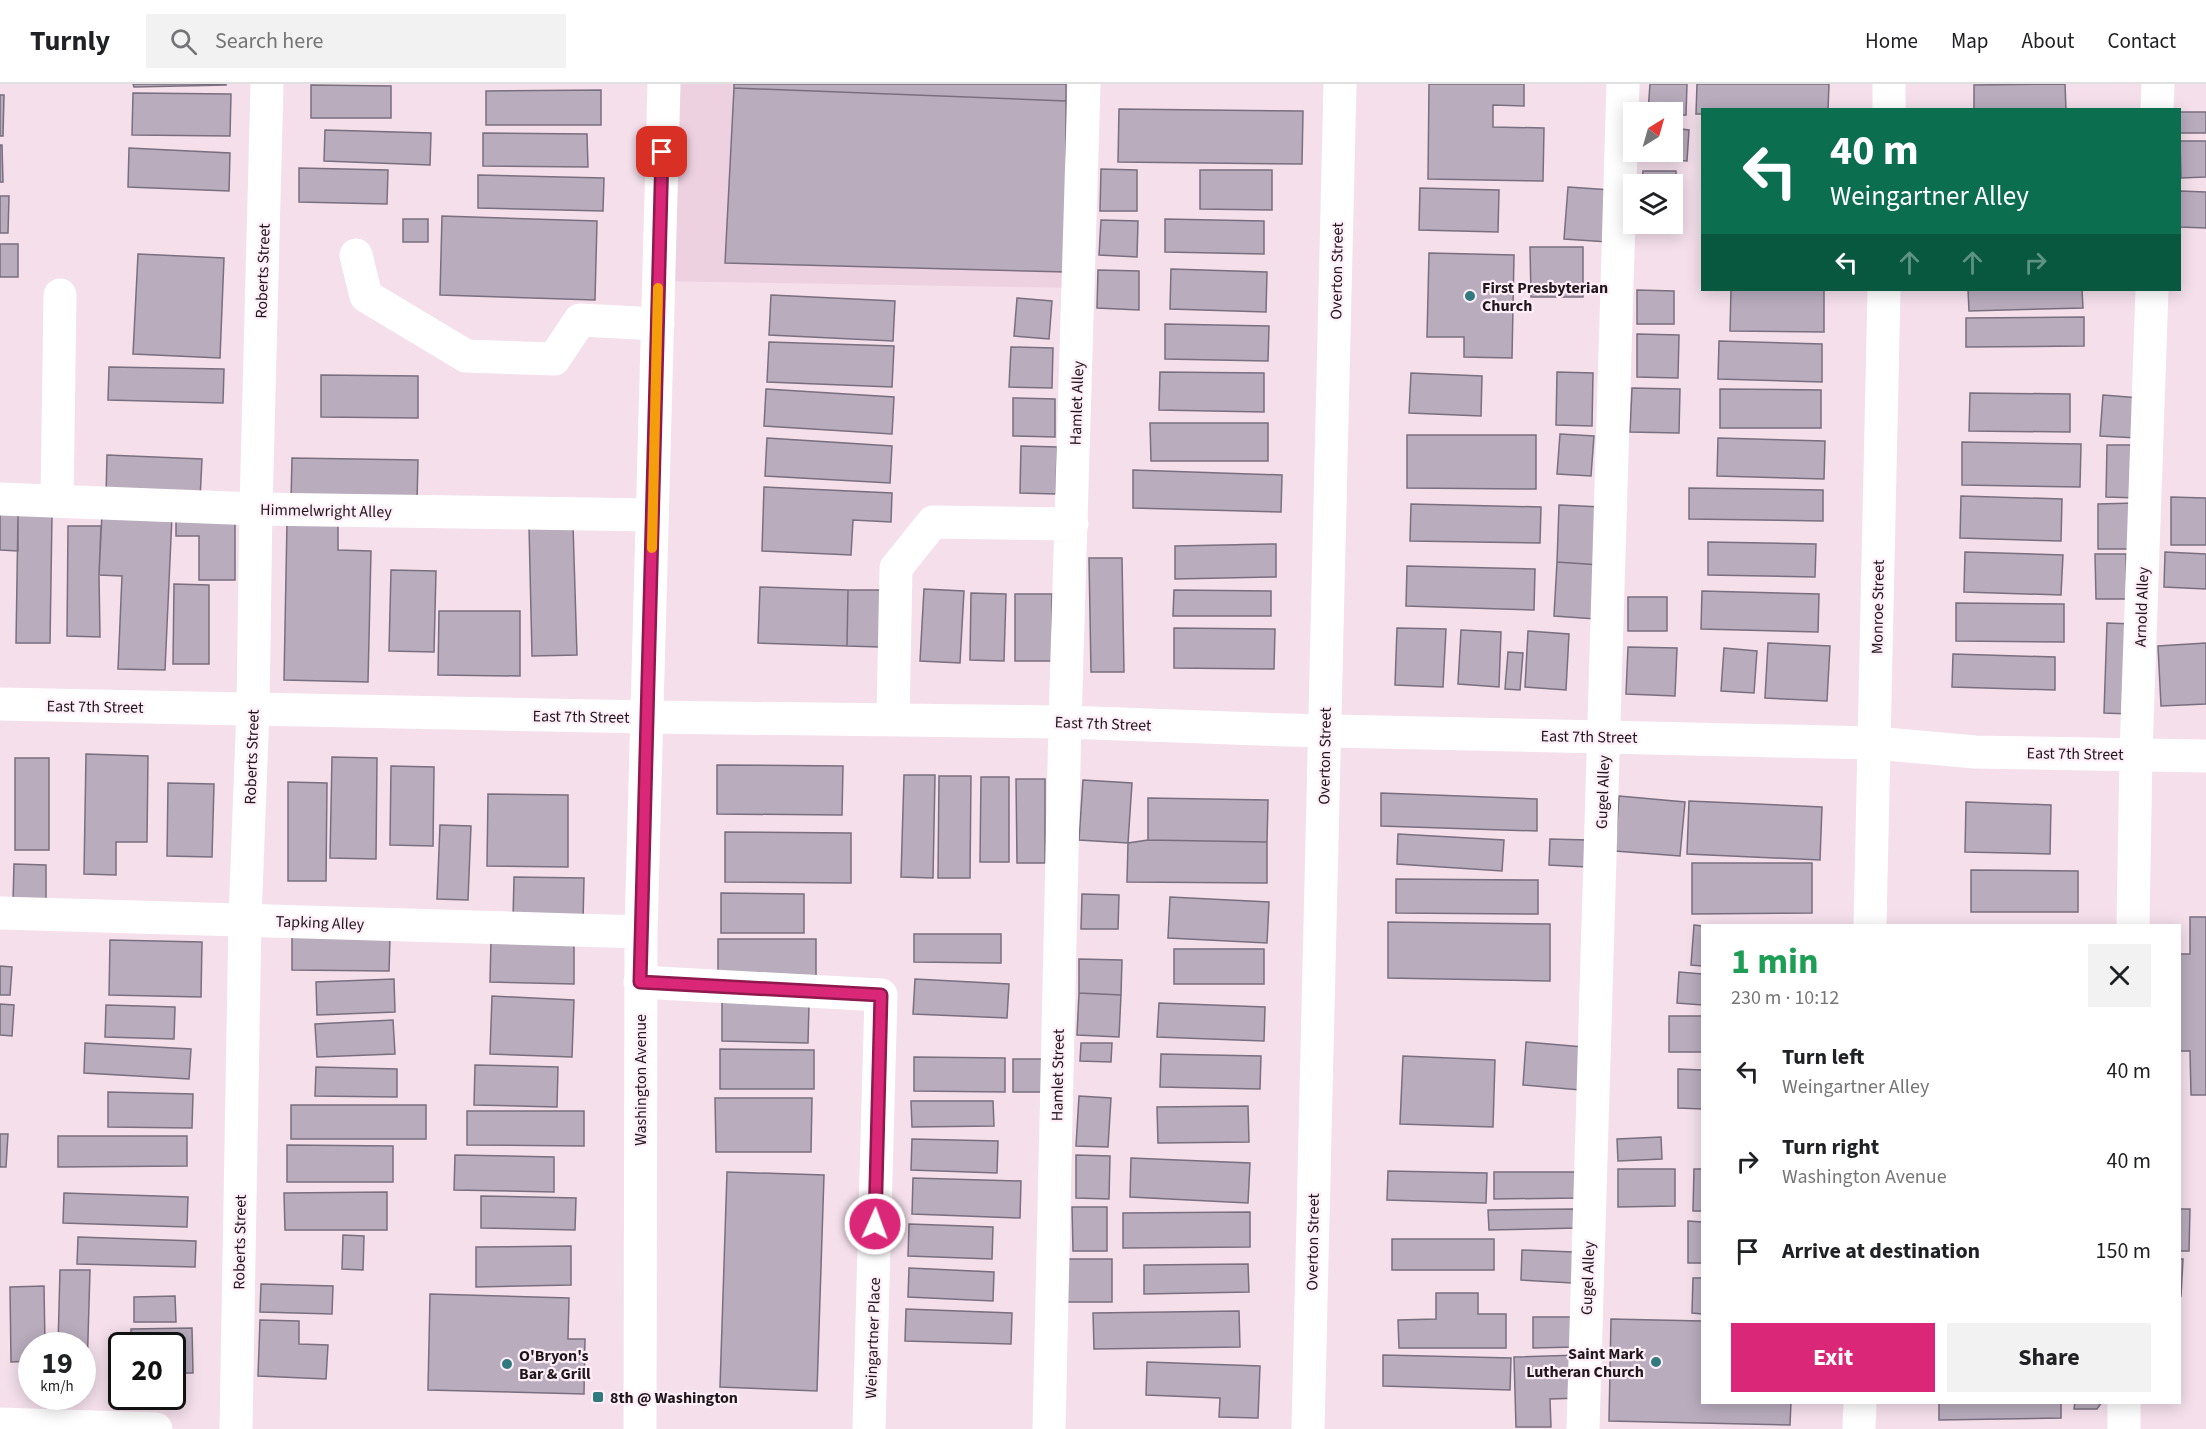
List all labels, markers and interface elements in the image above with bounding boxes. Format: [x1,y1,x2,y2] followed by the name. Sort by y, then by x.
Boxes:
[146,14,566,68] search box
[30,21,110,61] text: Turnly
[167,25,200,58] icon: search
[215,25,324,57] text: Search here
[1865,26,1918,56] text: Home
[1951,26,1989,56] text: Map
[2022,26,2074,56] text: About
[2107,26,2176,56] text: Contact
[1623,102,1683,162] north arrow
[1623,102,1683,234] map controls
[1830,121,1919,181] text: 40 m
[636,126,687,177] pin
[1731,132,1809,210] icon: left
[645,135,678,168] icon: arrive
[1623,174,1683,234] button: layers
[1830,177,2029,216] text: Weingartner Alley
[1325,222,1349,320] street label: Overton Street
[250,223,276,319] street label: Roberts Street
[1830,246,1863,279] icon: left
[1893,246,1926,279] icon: ahead
[1956,246,1989,279] icon: ahead
[2019,246,2052,279] icon: right
[1482,277,1608,317] place label: First Presbyterian Church
[1463,289,1477,303] marker: First Presbyterian Church
[1065,360,1089,446] street label: Hamlet Alley
[260,499,392,523] street label: Himmelwright Alley
[1866,559,1890,654] street label: Monroe Street
[2130,566,2154,647] street label: Arnold Alley
[46,695,144,719] street label: East 7th Street
[532,705,630,729] street label: East 7th Street
[1313,707,1337,805] street label: Overton Street
[239,709,265,805] street label: Roberts Street
[1054,711,1152,737] street label: East 7th Street
[1540,725,1638,749] street label: East 7th Street
[2026,742,2124,766] street label: East 7th Street
[1591,754,1615,829] street label: Gugel Alley
[275,910,365,936] street label: Tapking Alley
[1731,936,1819,987] text: 1 min
[2088,944,2151,1007] button: close
[1731,984,1839,1012] text: 230 m · 10:12
[630,1014,652,1146] street label: Washington Avenue
[1046,1028,1070,1121] street label: Hamlet Street
[1782,1041,1864,1073] text: Turn left
[1731,1055,1764,1088] icon: left
[2106,1055,2151,1087] text: 40 m
[1782,1073,1929,1101] text: Weingartner Alley
[1782,1131,1879,1163] text: Turn right
[1731,1145,1764,1178] icon: right
[2106,1145,2151,1177] text: 40 m
[1782,1163,1947,1191] text: Washington Avenue
[843,1192,907,1256] position arrow
[1301,1193,1325,1291] street label: Overton Street
[228,1194,252,1290] street label: Roberts Street
[1731,1235,1764,1268] icon: arrive
[1782,1235,1980,1267] text: Arrive at destination
[2096,1235,2151,1267] text: 150 m
[1576,1240,1600,1315] street label: Gugel Alley
[860,1277,886,1399] street label: Weingartner Place
[1731,1323,1935,1392] button: Exit
[1947,1323,2151,1392] button: Share
[108,1332,186,1410] speed limit sign: 20
[41,1342,73,1385] text: 19
[1526,1343,1644,1383] place label: Saint Mark Lutheran Church
[519,1345,591,1385] place label: O'Bryon's Bar & Grill
[1649,1355,1663,1369] marker: Saint Mark Lutheran Church
[500,1357,514,1371] marker: O'Bryon's Bar & Grill
[40,1376,74,1397] text: km/h
[610,1387,738,1409] place label: 8th @ Washington
[591,1390,605,1404] marker: 8th @ Washington

